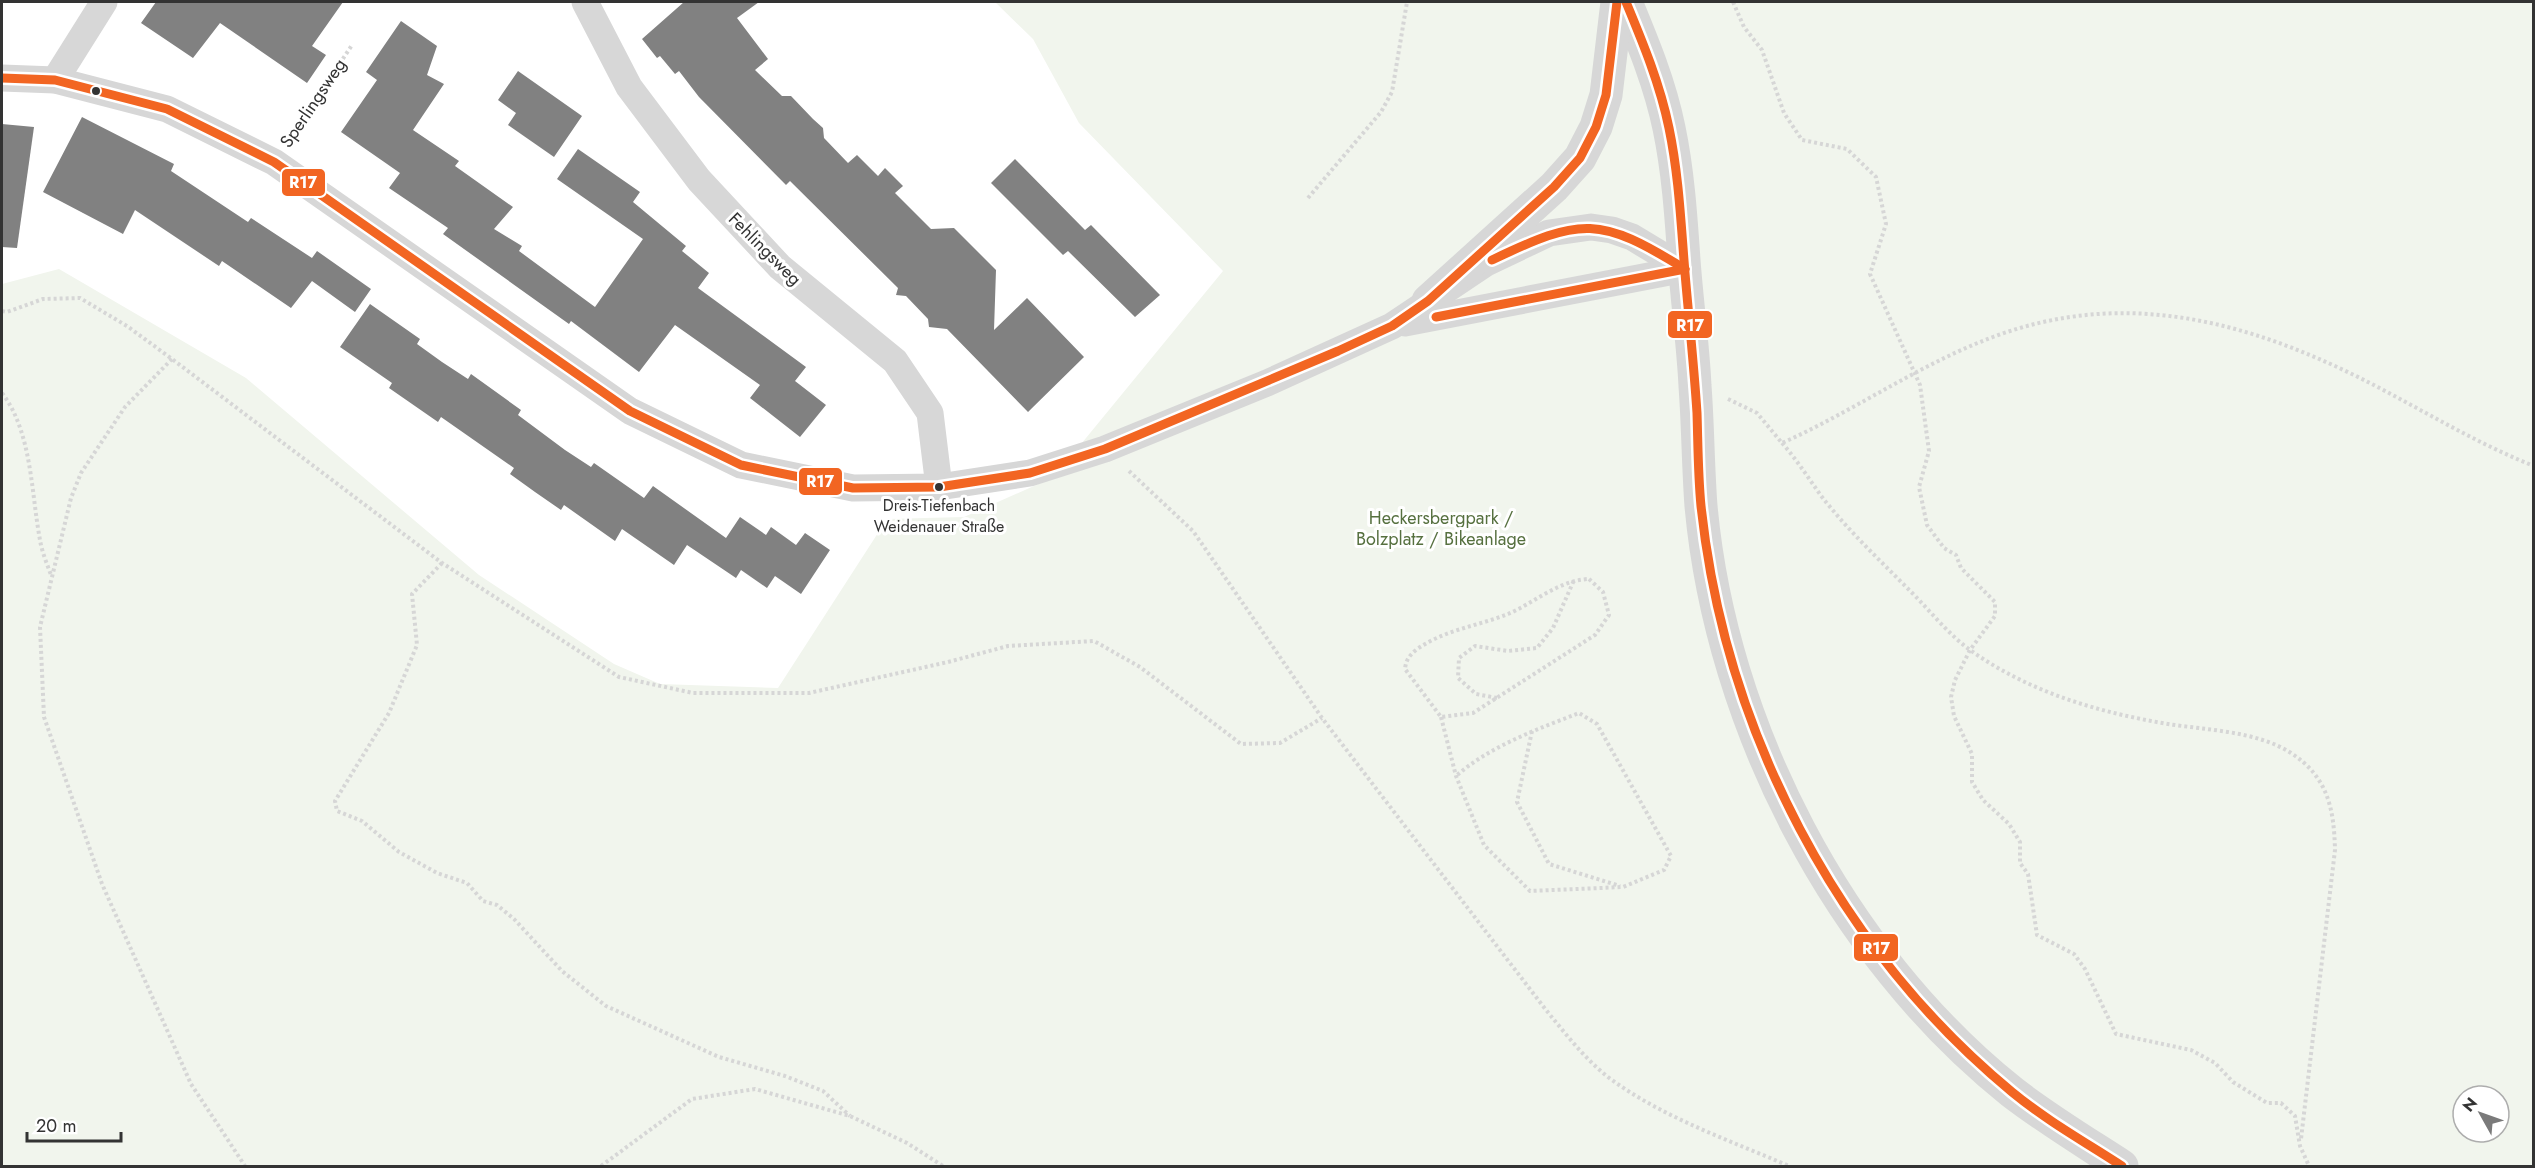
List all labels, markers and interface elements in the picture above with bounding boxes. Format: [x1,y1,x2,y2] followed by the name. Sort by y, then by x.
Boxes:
[273,53,353,153] street label: Sperlingsweg
[90,85,102,97] unlabelled marker
[281,168,326,197] line badge: R17
[289,171,317,194] text: R17
[722,206,808,292] street label: Fehlingsweg
[1667,310,1713,339] line badge: R17
[1676,314,1704,337] text: R17
[798,467,843,496] line badge: R17
[806,470,834,493] text: R17
[933,481,945,493] marker: Dreis-Tiefenbach Weidenauer Straße
[874,494,1004,538] place label: Dreis-Tiefenbach Weidenauer Straße
[1356,505,1526,552] park label: Heckersbergpark / Bolzplatz / Bikeanlage
[1853,933,1899,962] line badge: R17
[1862,937,1890,960] text: R17
[2451,1084,2511,1144] north arrow
[2457,1092,2483,1117] text: N
[27,1105,122,1143] scale bar
[36,1113,76,1139] text: 20 m

